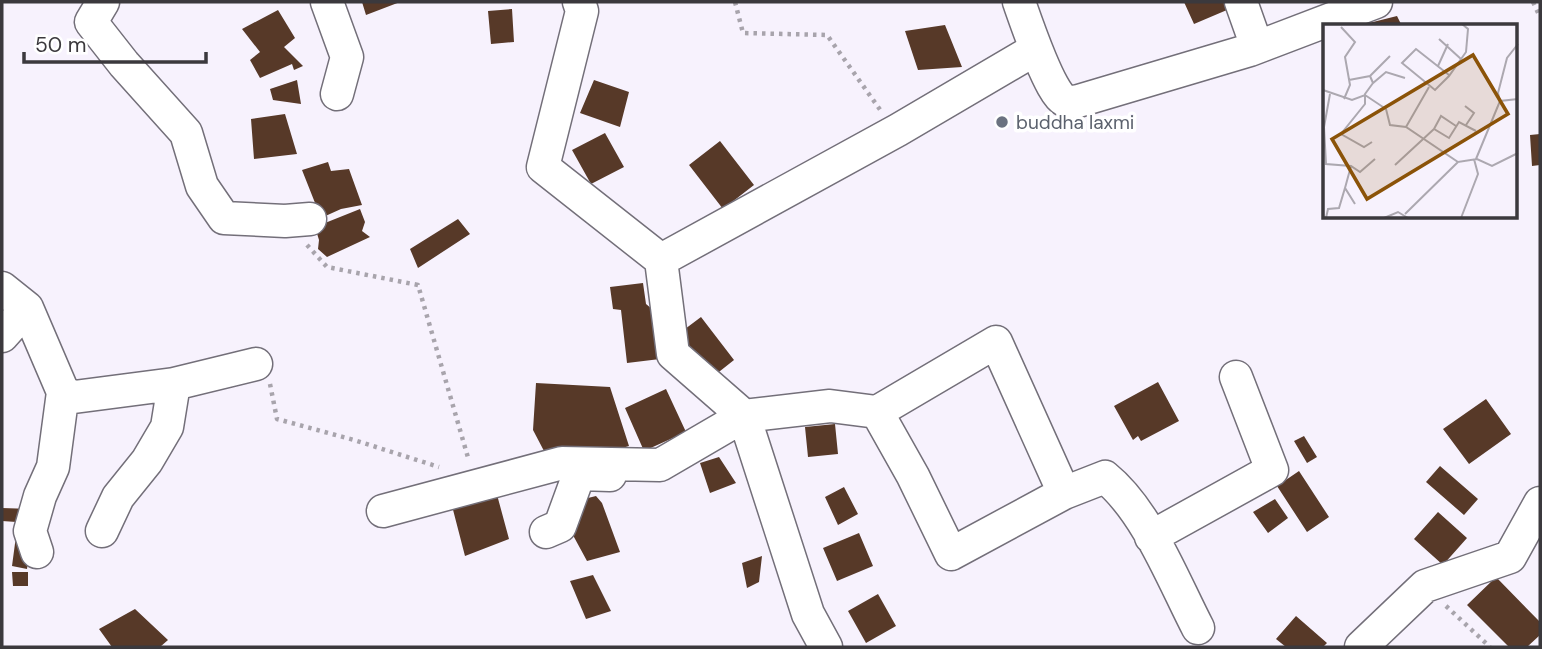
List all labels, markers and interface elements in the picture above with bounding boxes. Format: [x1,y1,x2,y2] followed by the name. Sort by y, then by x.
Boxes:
[24,21,206,65] scale bar
[1323,24,1518,219] inset map
[35,31,86,59] text: 50 m
[1016,110,1134,135] place label: buddha laxmi
[994,114,1010,130] marker: buddha laxmi

